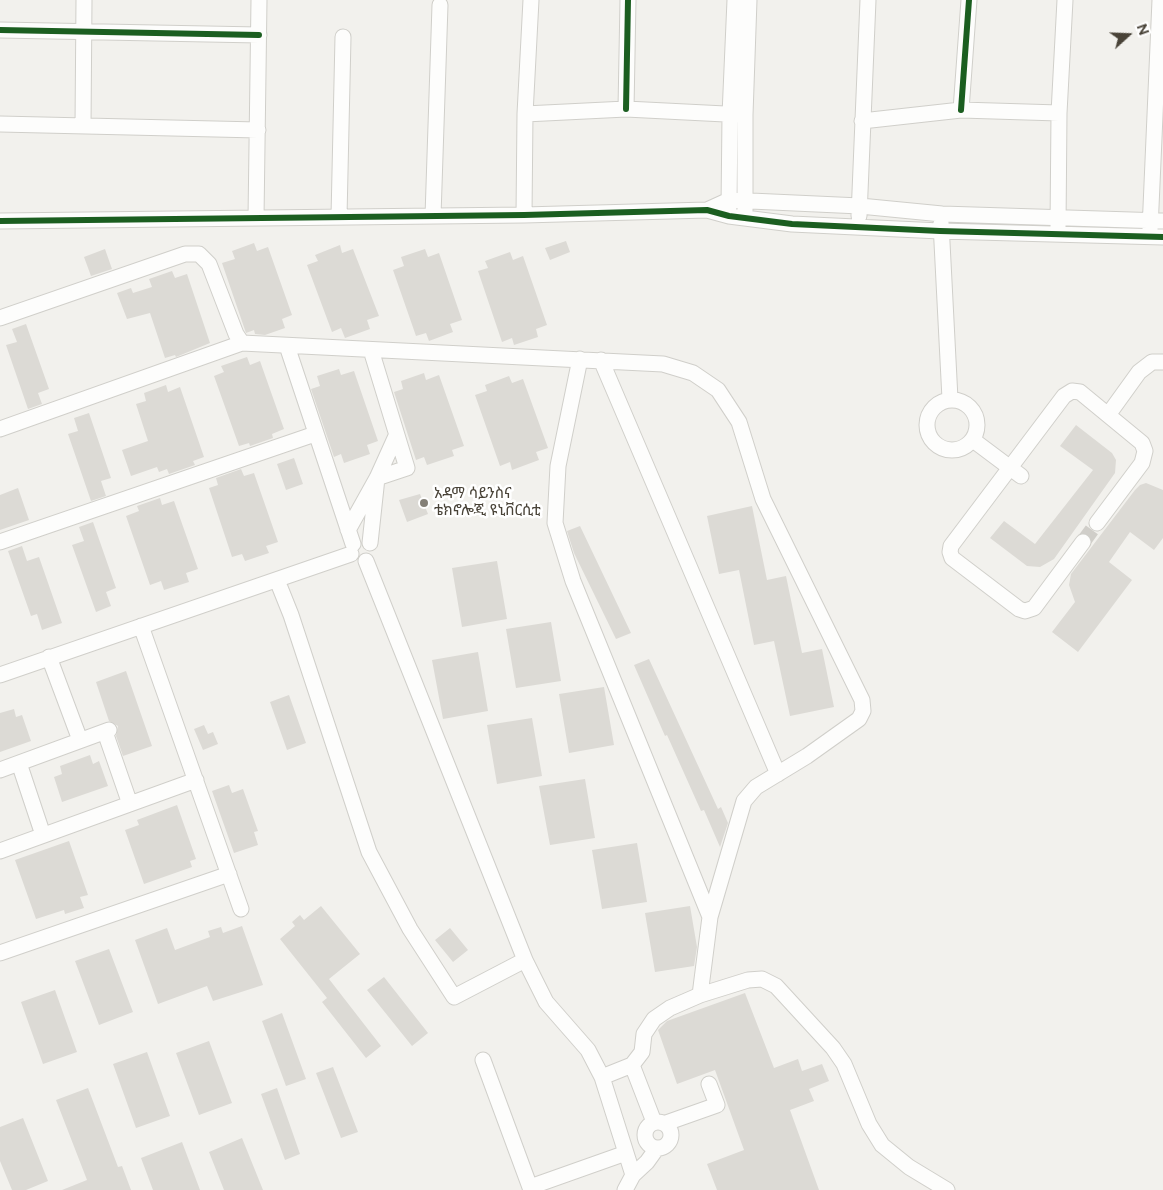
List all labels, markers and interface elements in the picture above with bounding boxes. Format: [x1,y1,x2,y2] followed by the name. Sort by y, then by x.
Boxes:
[1103,10,1153,60] north arrow
[1133,22,1152,38] text: N
[434,485,541,520] place label: አዳማ ሳይንስና ቴክኖሎጂ ዩኒቨርሲቲ
[418,497,430,509] marker: አዳማ ሳይንስና ቴክኖሎጂ ዩኒቨርሲቲ

